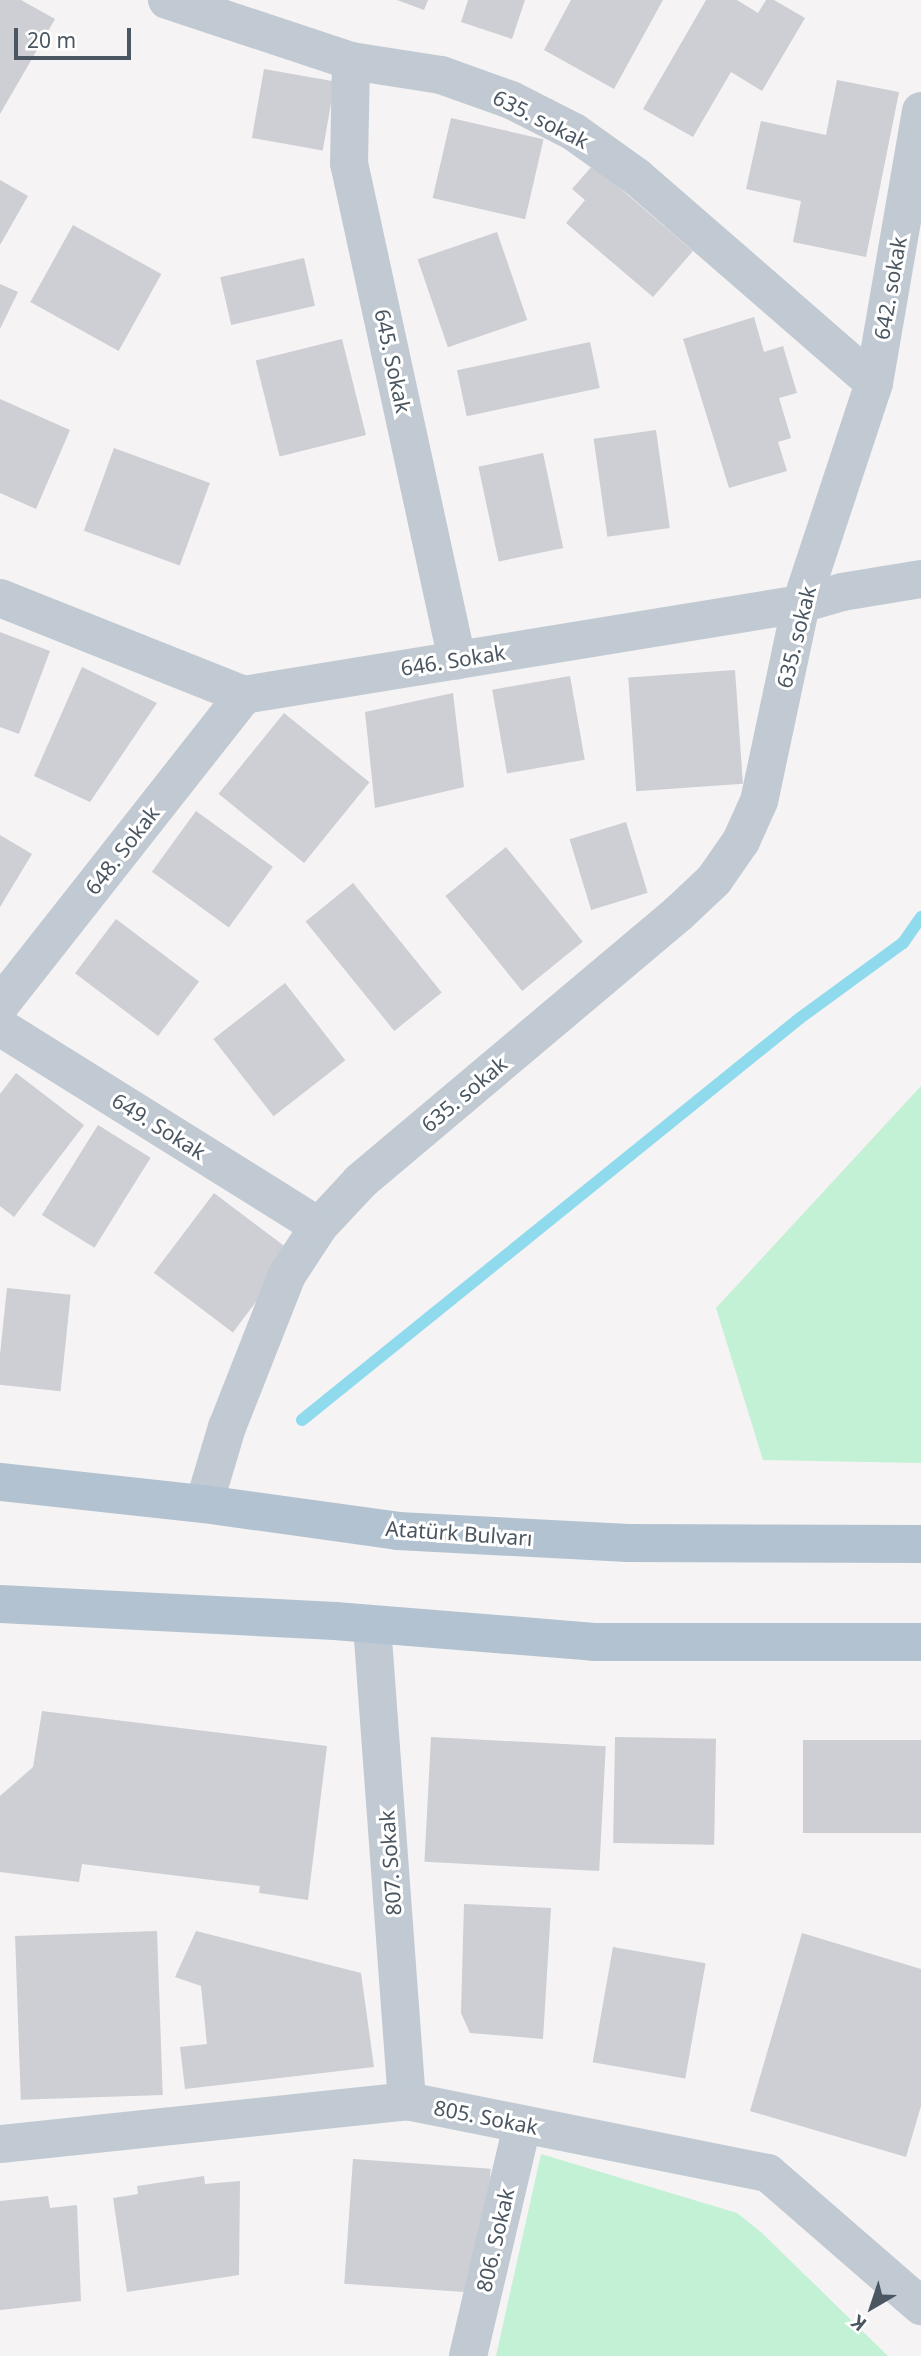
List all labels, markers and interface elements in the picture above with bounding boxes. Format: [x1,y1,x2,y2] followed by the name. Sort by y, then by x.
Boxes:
[18,14,135,58] scale bar
[27,26,76,54] text: 20 m
[489,84,593,154] street label: 635. sokak
[869,235,911,341] street label: 642. sokak
[370,307,416,415] street label: 645. Sokak
[771,583,821,691] street label: 635. sokak
[399,639,507,681] street label: 646. Sokak
[80,801,164,899] street label: 648. Sokak
[416,1051,512,1137] street label: 635. sokak
[108,1087,210,1165] street label: 649. Sokak
[385,1515,533,1551] street label: Atatürk Bulvarı
[374,1809,406,1917] street label: 807. Sokak
[432,2095,540,2139] street label: 805. Sokak
[471,2186,519,2294] street label: 806. Sokak
[837,2272,907,2342] north arrow
[846,2309,872,2337] text: K

